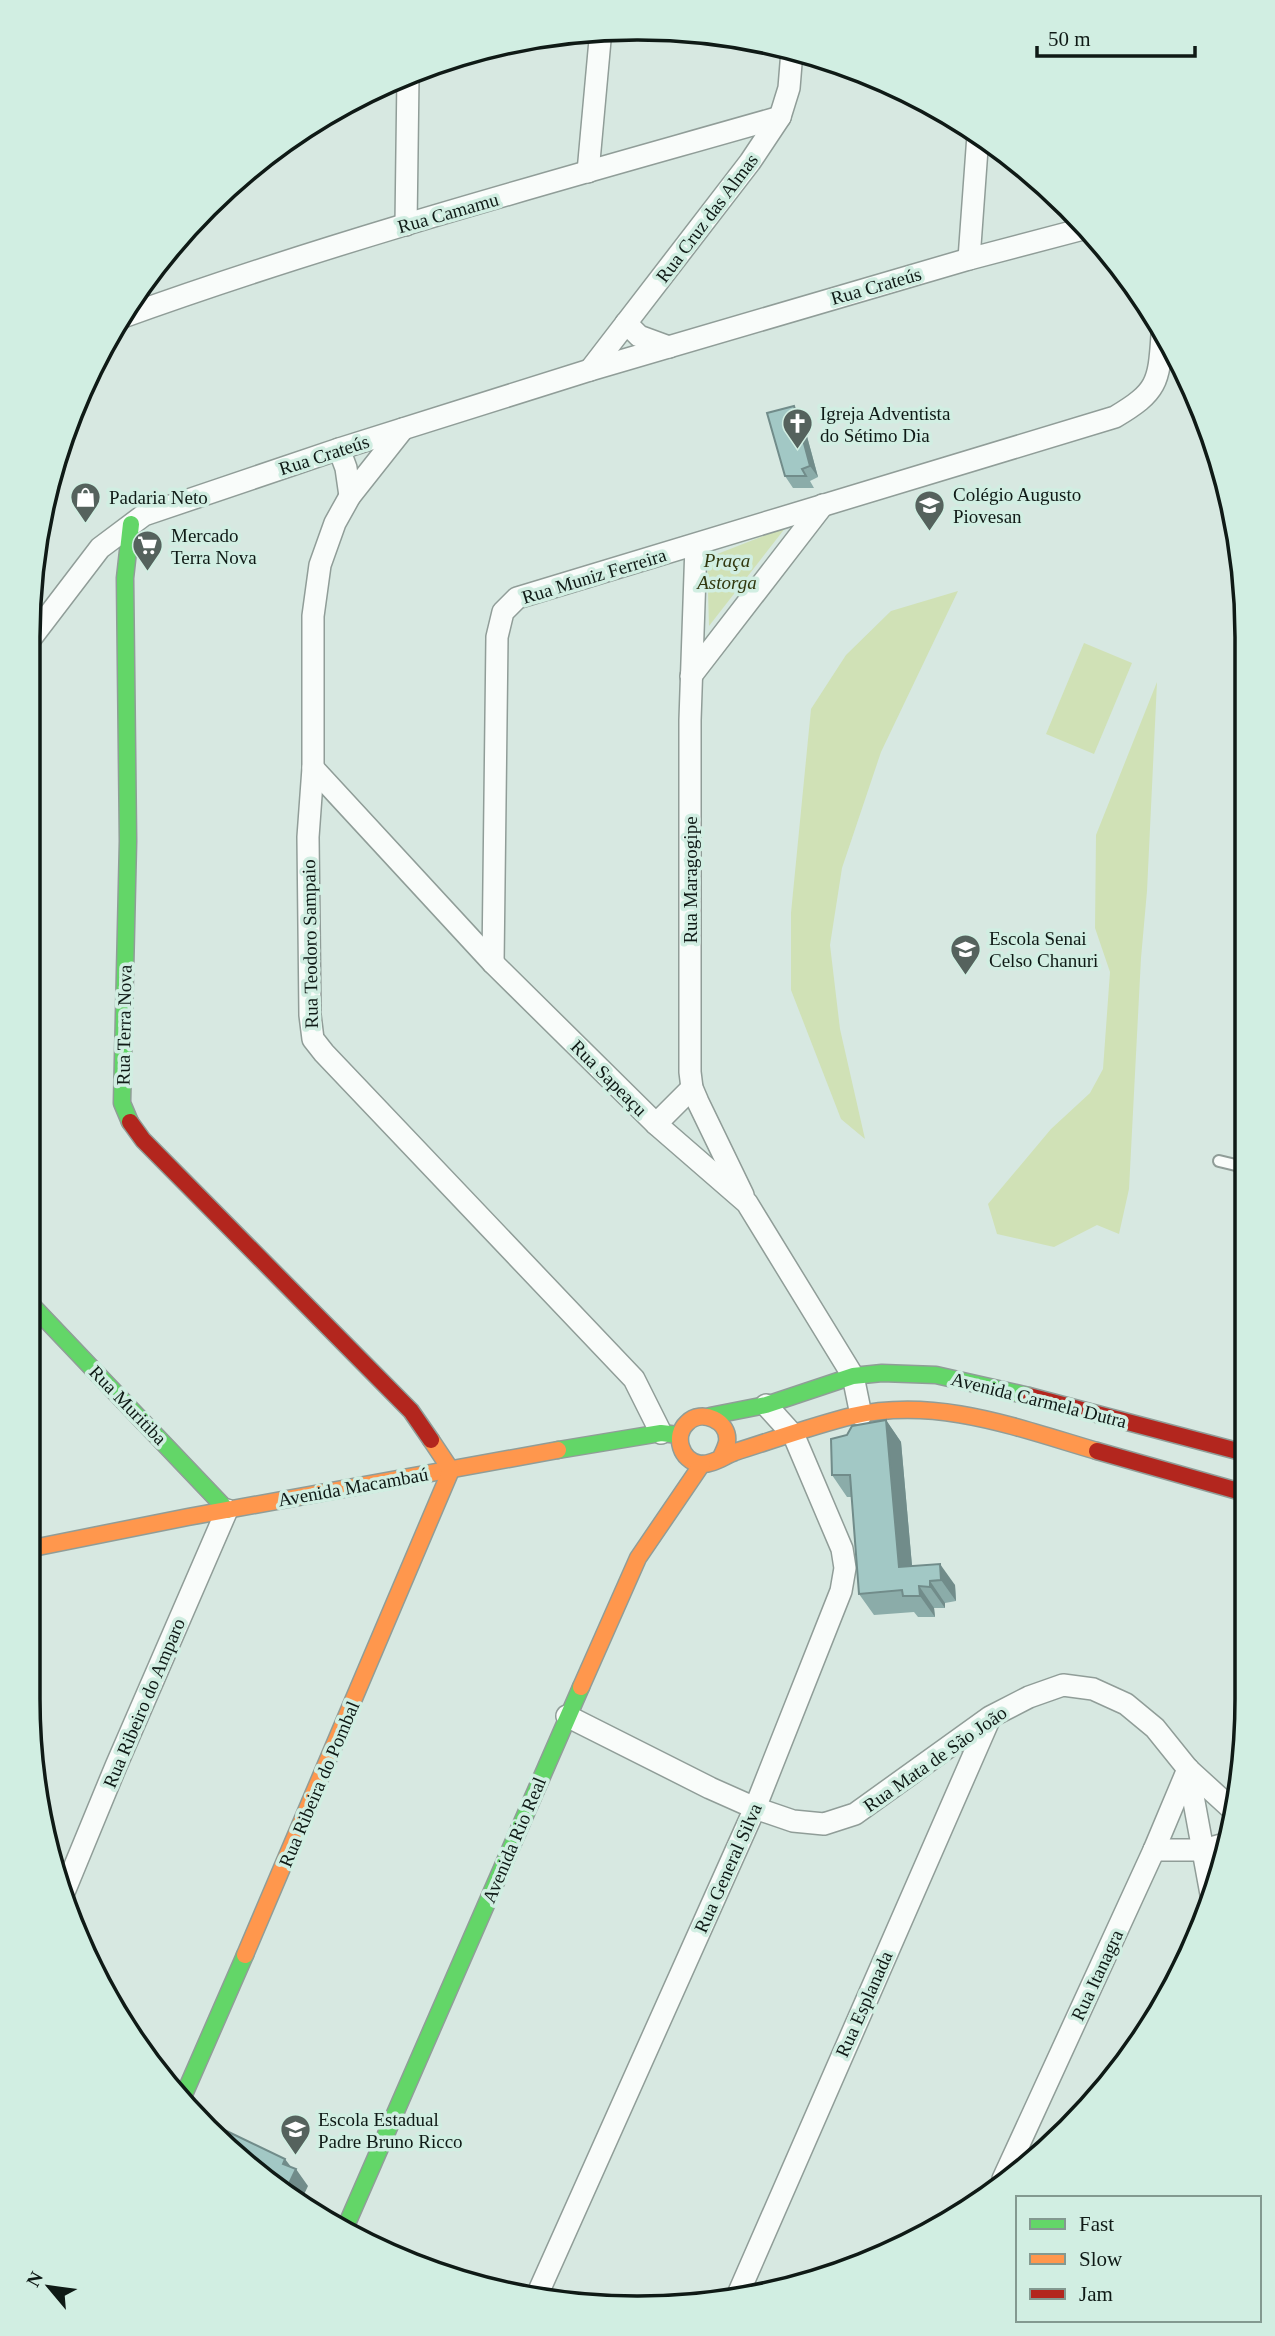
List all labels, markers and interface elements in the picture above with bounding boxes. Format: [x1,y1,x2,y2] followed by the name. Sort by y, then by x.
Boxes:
[1037,14,1194,58] scale bar
[1048,27,1091,51] text: 50 m
[652,150,762,286] street label: Rua Cruz das Almas
[395,188,501,237] street label: Rua Camamu
[828,263,924,309] street label: Rua Crateús
[820,403,951,446] place label: Igreja Adventista do Sétimo Dia
[780,407,814,451] church icon: Igreja Adventista do Sétimo Dia
[276,431,372,479] street label: Rua Crateús
[69,480,103,524] shop icon: Padaria Neto
[953,484,1081,527] place label: Colégio Augusto Piovesan
[109,487,208,508] place label: Padaria Neto
[913,488,947,532] school or university icon: Colégio Augusto Piovesan
[171,525,257,568] place label: Mercado Terra Nova
[131,529,165,573] supermarket icon: Mercado Terra Nova
[519,544,669,608] street label: Rua Muniz Ferreira
[695,550,757,593] park label: Praça Astorga
[680,816,701,944] street label: Rua Maragogipe
[298,859,322,1029] street label: Rua Teodoro Sampaio
[989,928,1098,971] place label: Escola Senai Celso Chanuri
[949,932,983,976] school or university icon: Escola Senai Celso Chanuri
[112,964,136,1086] street label: Rua Terra Nova
[567,1036,652,1121] street label: Rua Sapeaçu
[85,1361,171,1449] street label: Rua Muritiba
[949,1368,1129,1432] street label: Avenida Carmela Dutra
[276,1463,430,1511] street label: Avenida Macambaú
[99,1615,189,1791] street label: Rua Ribeiro do Amparo
[275,1698,363,1870] street label: Rua Ribeira do Pombal
[859,1702,1011,1816] street label: Rua Mata de São João
[478,1774,550,1906] street label: Avenida Rio Real
[690,1800,766,1936] street label: Rua General Silva
[1067,1926,1127,2024] street label: Rua Itanagra
[831,1947,897,2060] street label: Rua Esplanada
[318,2109,463,2152] place label: Escola Estadual Padre Bruno Ricco
[278,2113,312,2157] school or university icon: Escola Estadual Padre Bruno Ricco
[1016,2196,1261,2322] legend
[1079,2212,1114,2236] text: Fast
[1079,2247,1123,2271] text: Slow
[14,2252,84,2322] north arrow
[22,2268,47,2290] text: N
[1079,2282,1113,2306] text: Jam

